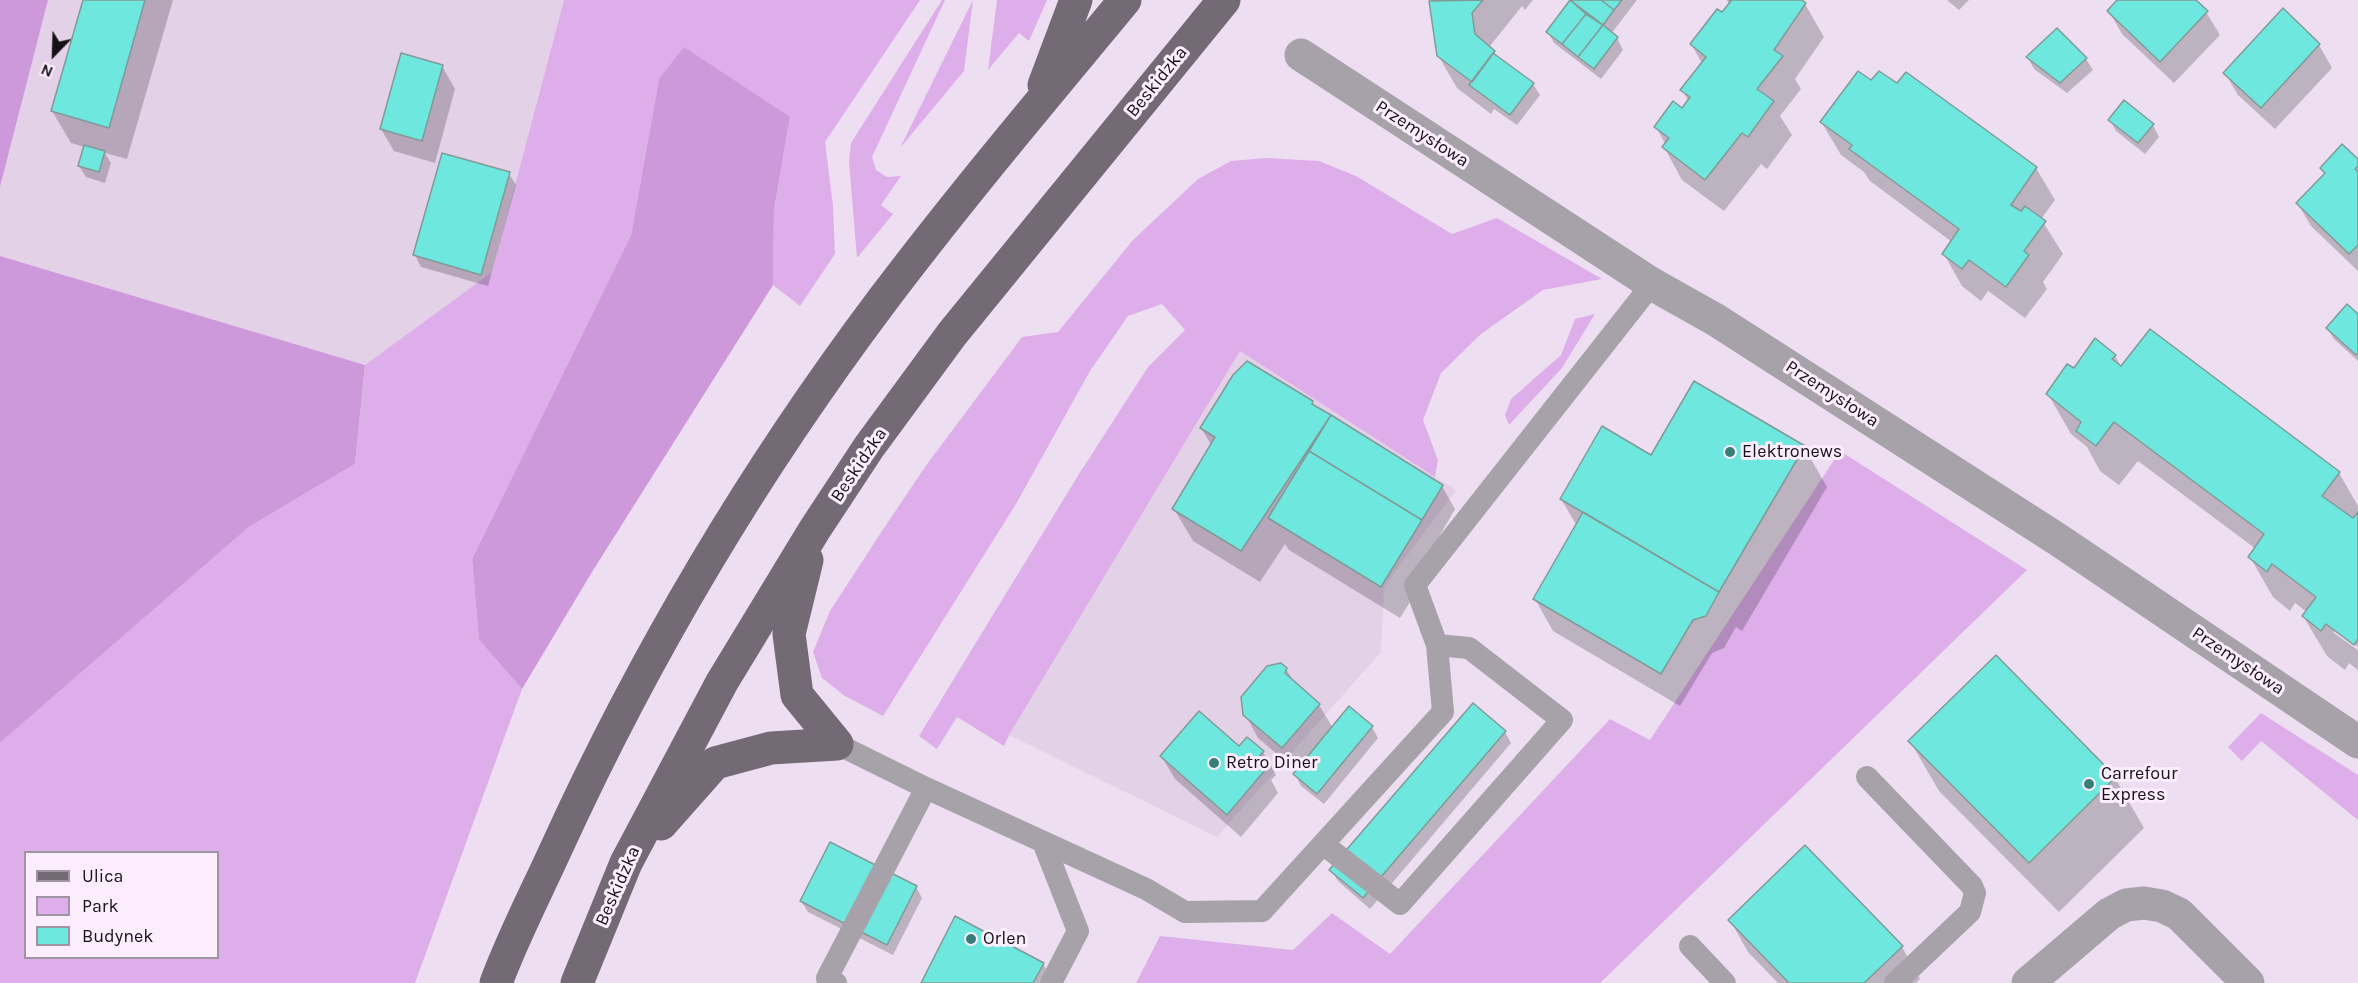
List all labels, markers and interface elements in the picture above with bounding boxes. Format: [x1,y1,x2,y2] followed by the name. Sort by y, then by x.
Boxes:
[24,24,84,84] north arrow
[1122,42,1192,122] street label: Beskidzka
[38,60,56,82] text: N
[1371,96,1473,172] street label: Przemysłowa
[1781,356,1883,432] street label: Przemysłowa
[826,424,892,506] street label: Beskidzka
[1742,441,1842,463] place label: Elektronews
[1723,445,1737,459] marker: Elektronews
[2188,622,2288,700] street label: Przemysłowa
[1226,752,1318,774] place label: Retro Diner
[1207,756,1221,770] marker: Retro Diner
[2101,763,2178,806] place label: Carrefour Express
[2082,777,2096,791] marker: Carrefour Express
[591,843,645,929] street label: Beskidzka
[24,851,219,959] legend
[82,865,123,887] text: Ulica
[82,895,119,917] text: Park
[82,925,153,947] text: Budynek
[983,928,1026,950] place label: Orlen
[964,932,978,946] marker: Orlen

